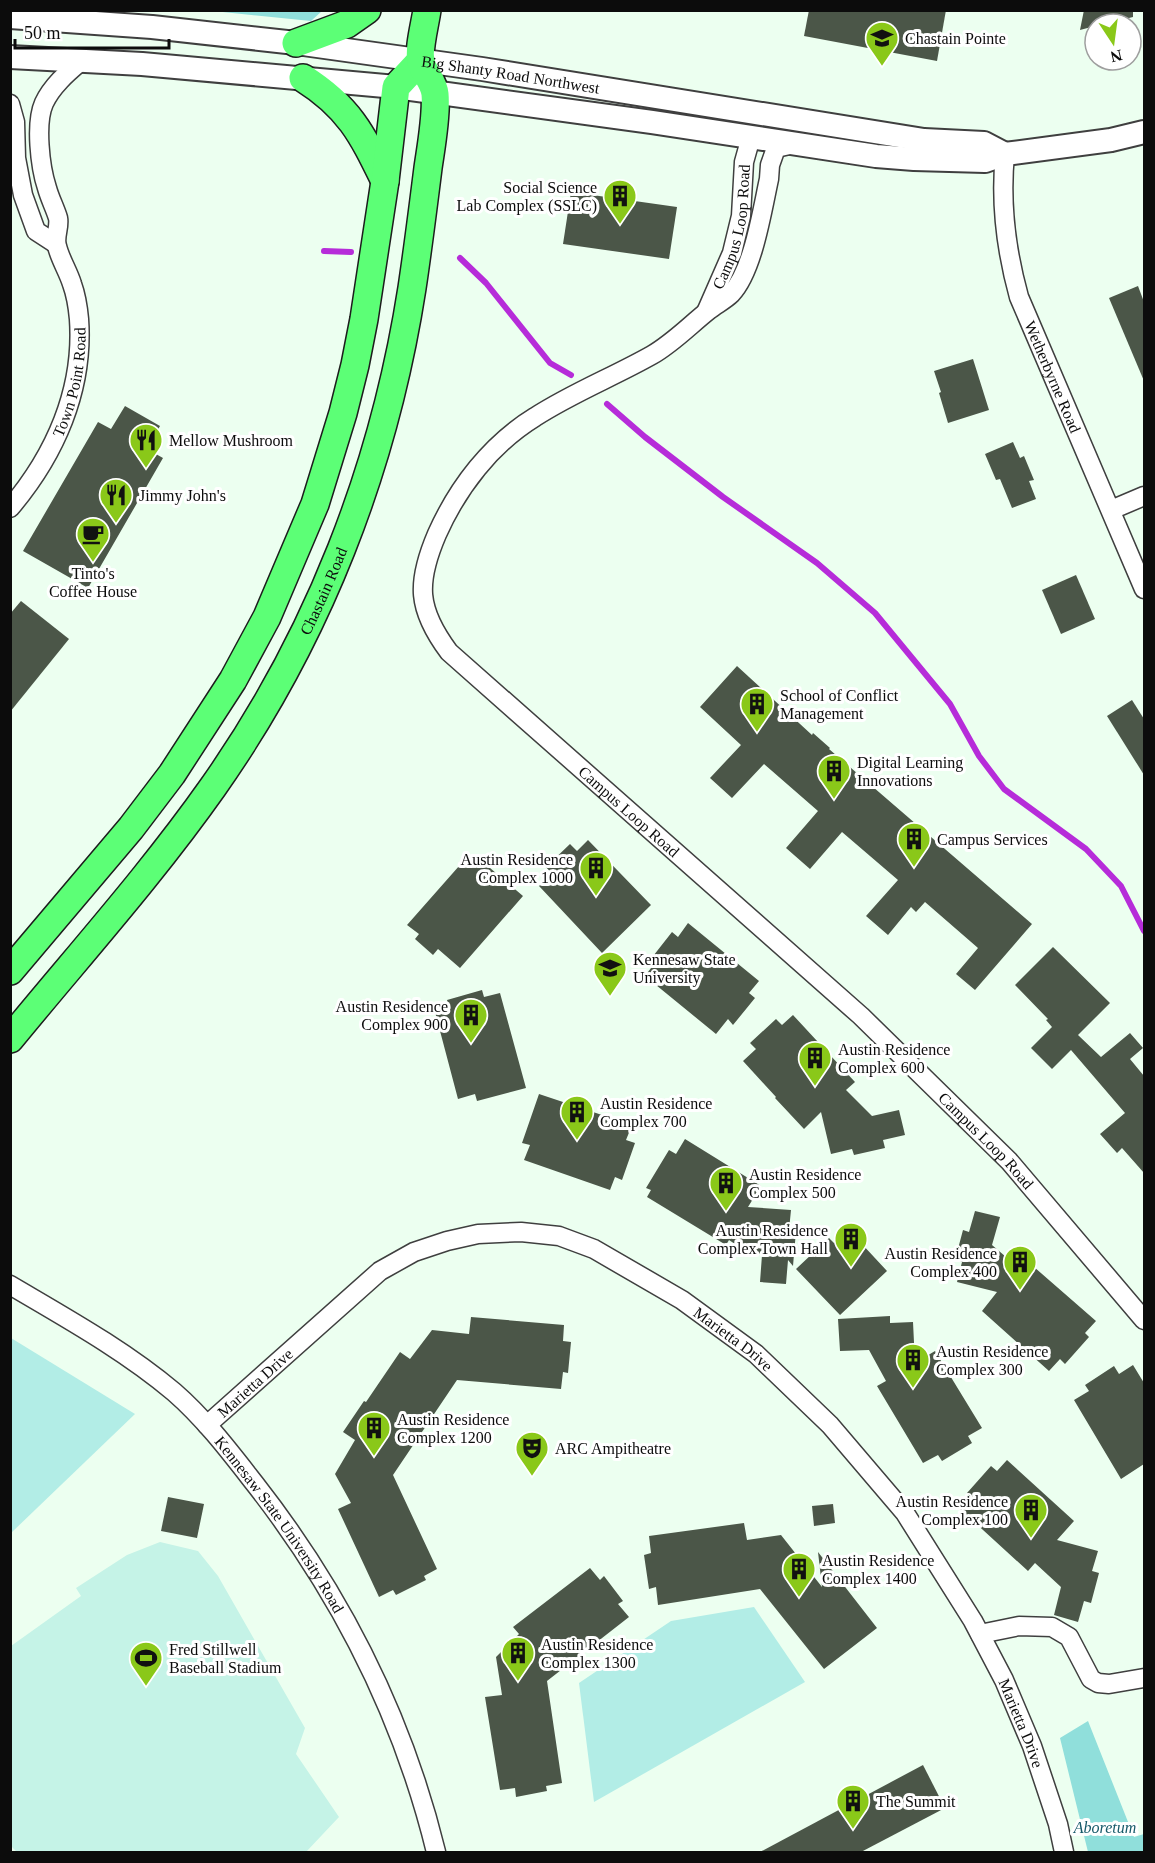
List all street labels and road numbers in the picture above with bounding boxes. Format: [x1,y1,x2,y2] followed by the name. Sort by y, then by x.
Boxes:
[420,52,601,96] street label: Big Shanty Road Northwest
[709,164,752,291] street label: Campus Loop Road
[1022,318,1084,435] street label: Wetherbyrne Road
[49,327,88,439] street label: Town Point Road
[296,545,350,637] street label: Chastain Road
[576,762,683,860] street label: Campus Loop Road
[935,1089,1037,1192] street label: Campus Loop Road
[691,1303,777,1374] street label: Marietta Drive
[214,1345,296,1420] street label: Marietta Drive
[212,1433,348,1615] street label: Kennesaw State University Road
[996,1676,1047,1770] street label: Marietta Drive

